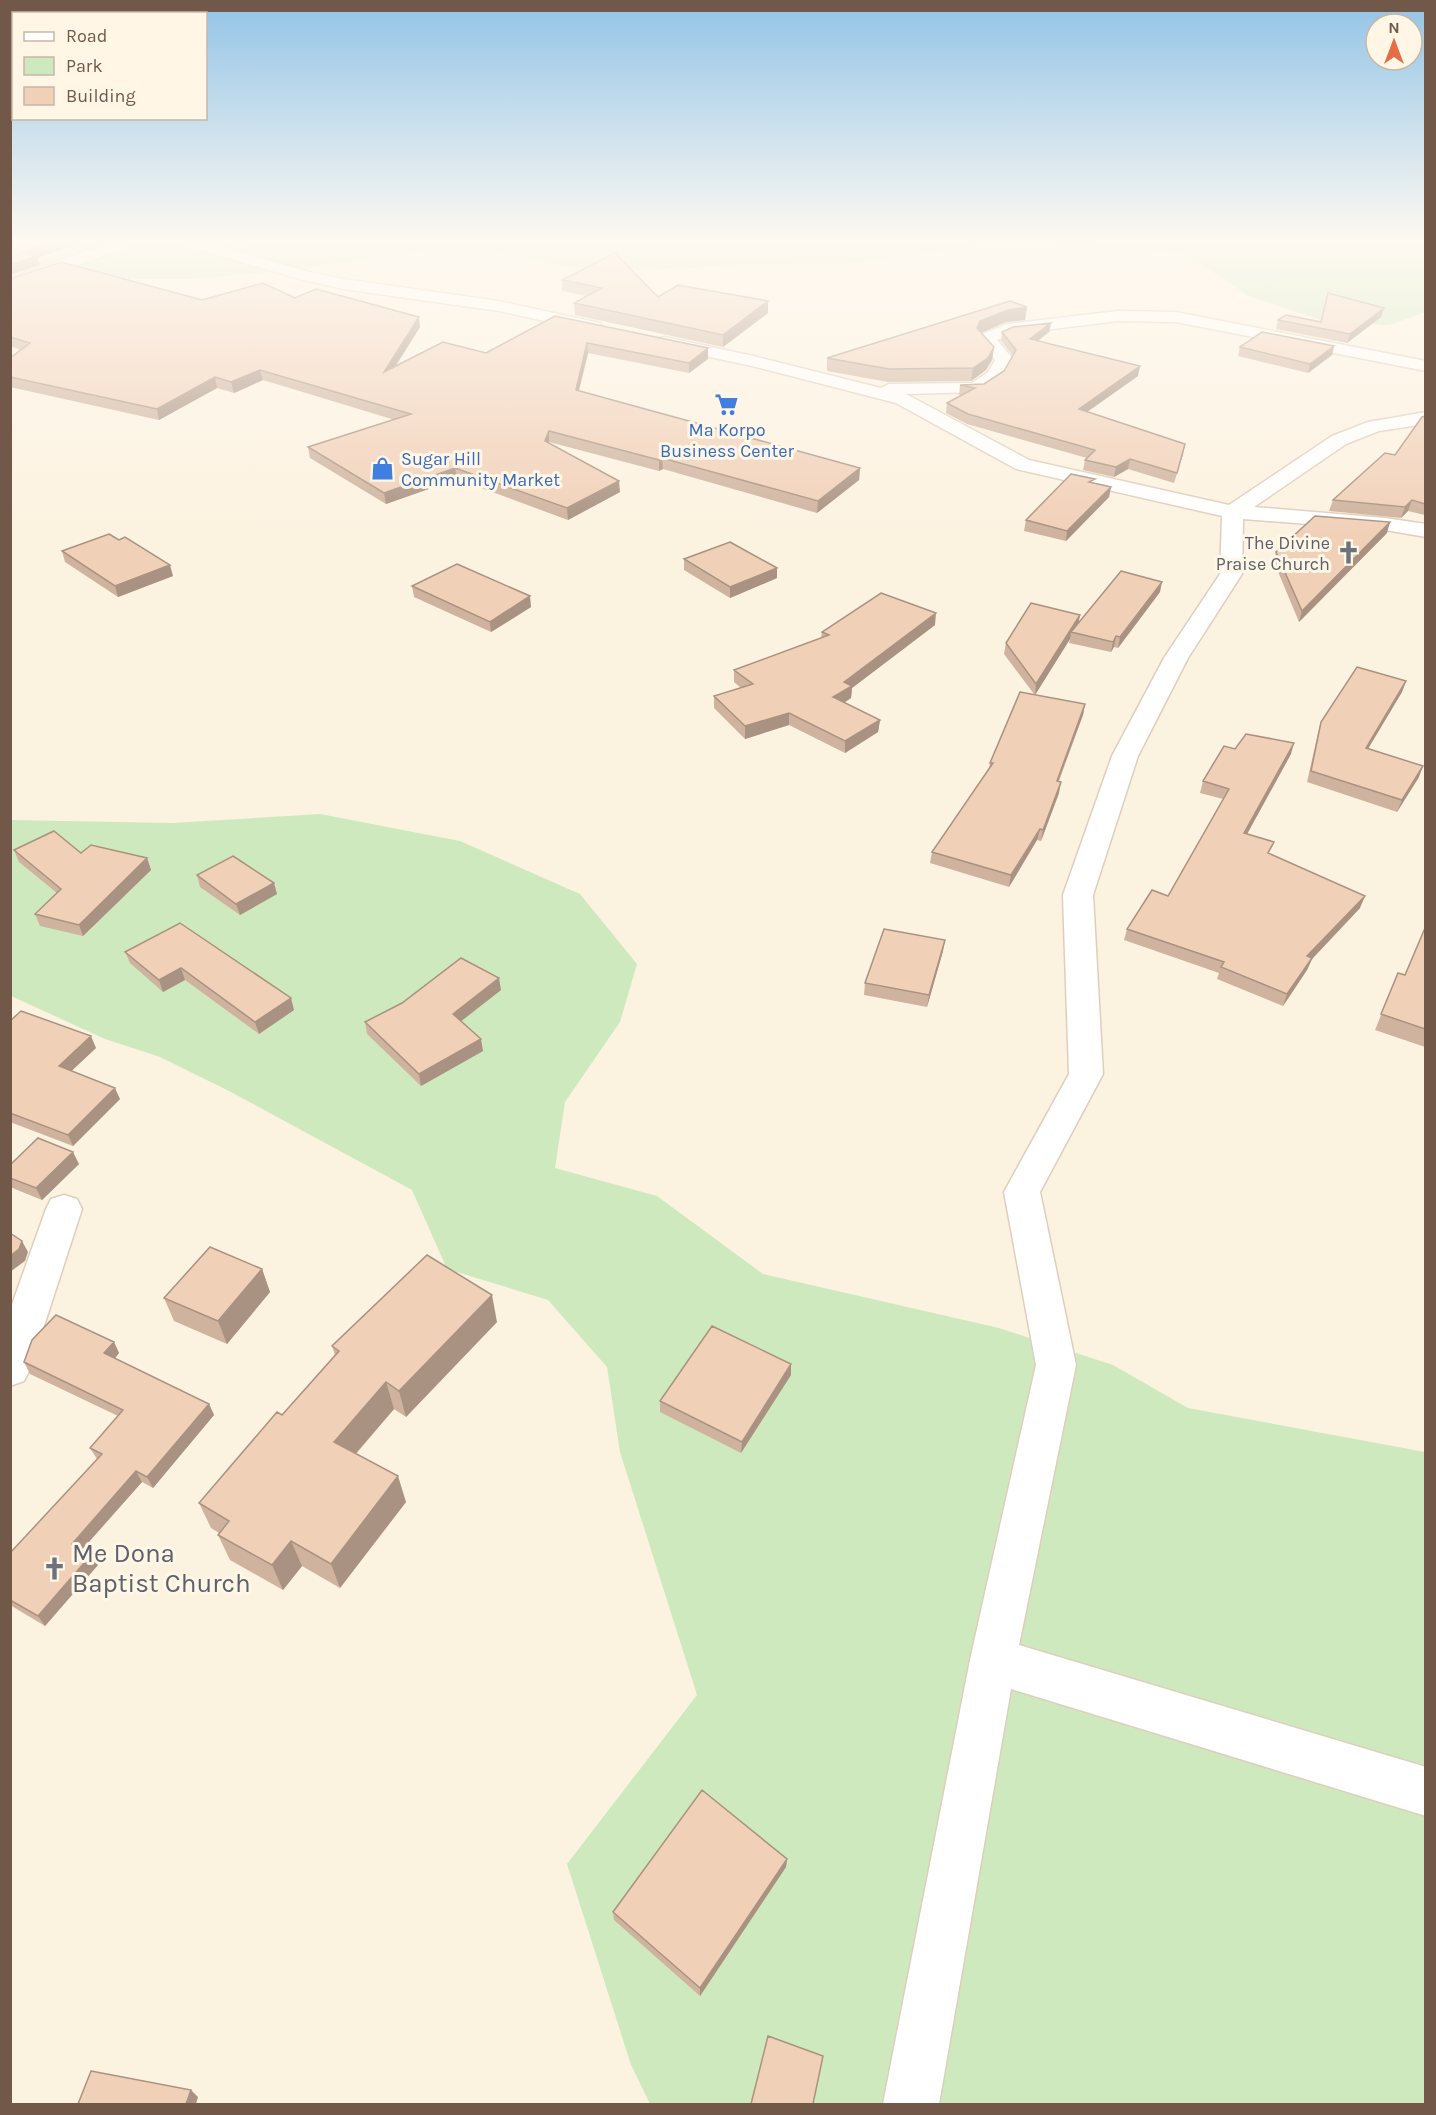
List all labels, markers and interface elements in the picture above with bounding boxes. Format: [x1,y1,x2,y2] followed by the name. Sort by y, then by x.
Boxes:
[12,12,207,120] legend
[1364,12,1424,72] north arrow
[1388,18,1400,37] text: N
[66,25,107,47] text: Road
[66,55,103,77] text: Park
[66,85,136,107] text: Building
[714,391,740,417] supermarket icon: Ma Korpo Business Center
[660,419,794,462] place label: Ma Korpo Business Center
[401,448,560,491] place label: Sugar Hill Community Market
[370,456,396,482] shop icon: Sugar Hill Community Market
[1216,532,1330,575] place label: The Divine Praise Church
[1335,540,1361,566] church icon: The Divine Praise Church
[72,1538,251,1599] place label: Me Dona Baptist Church
[41,1555,67,1581] church icon: Me Dona Baptist Church

